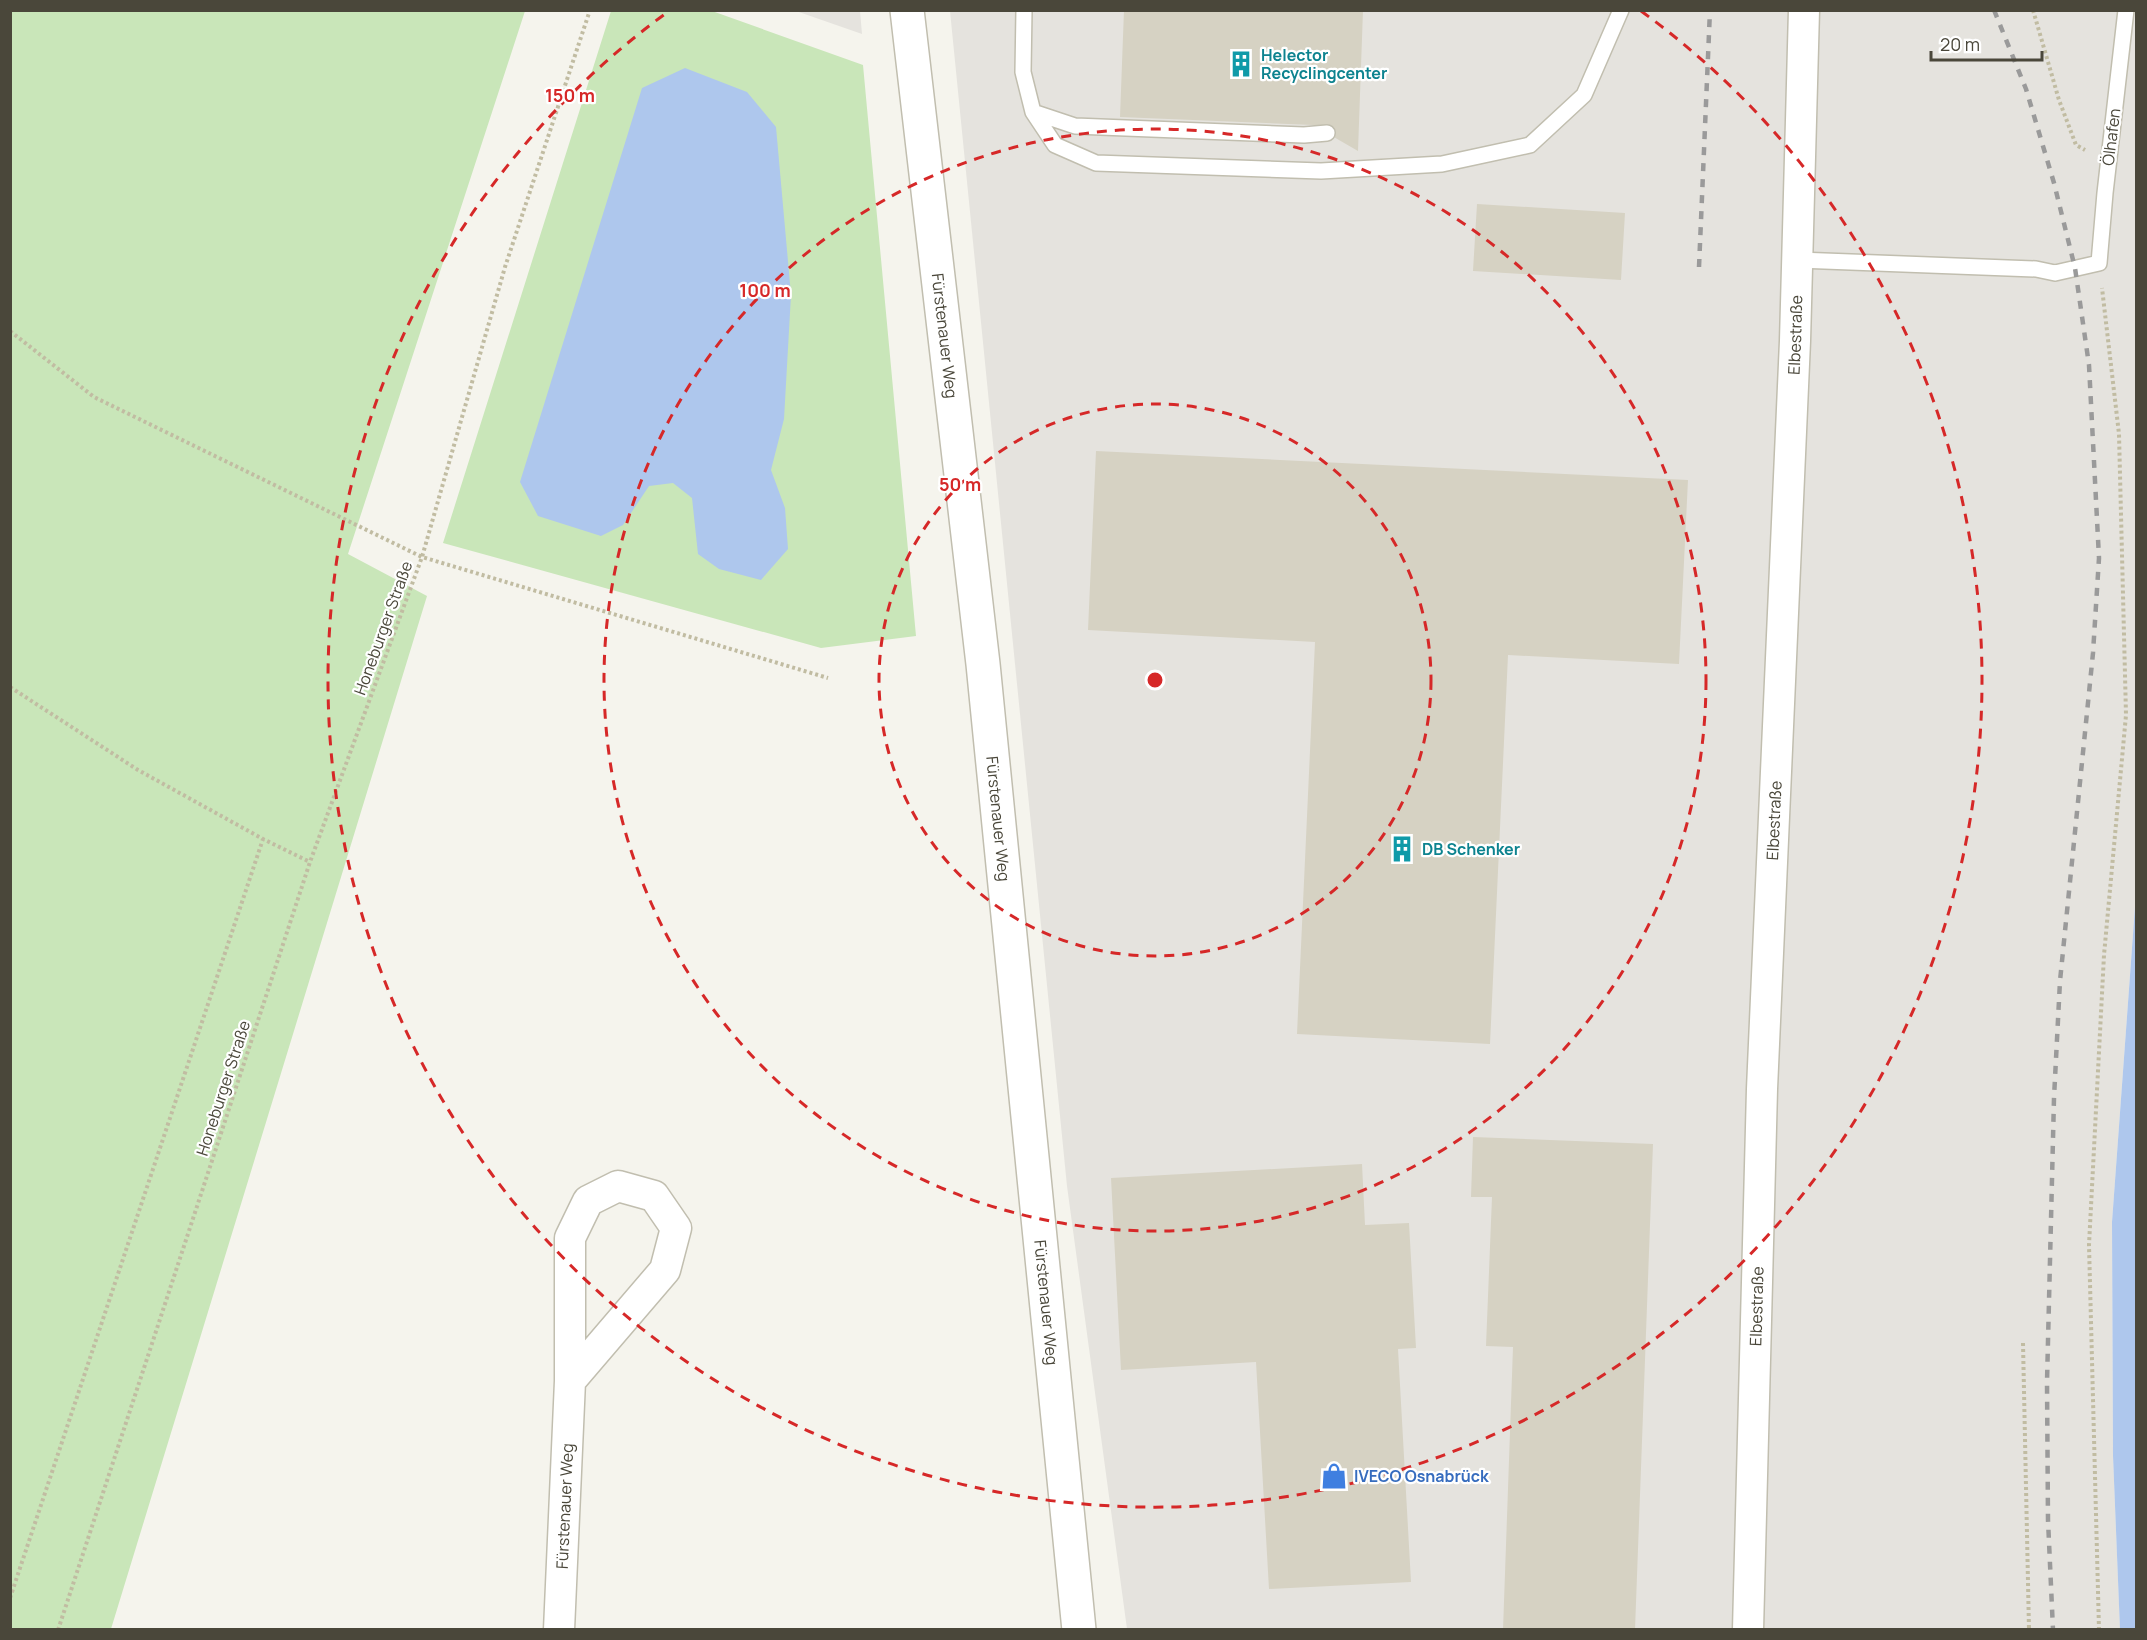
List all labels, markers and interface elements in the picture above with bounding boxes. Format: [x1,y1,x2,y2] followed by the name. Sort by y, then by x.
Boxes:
[1931,24,2042,62] scale bar
[1940,32,1980,56] text: 20 m
[1261,44,1387,84] place label: Helector Recyclingcenter
[1226,49,1256,79] building icon: Helector Recyclingcenter
[545,83,595,107] text: 150 m
[2097,107,2125,167] street label: Ölhafen
[927,272,963,400] street label: Fürstenauer Weg
[739,278,791,302] text: 100 m
[1783,295,1807,375] street label: Elbestraße
[939,472,981,496] text: 50 m
[349,558,417,698] street label: Honeburger Straße
[1145,670,1165,690] centre of rings
[981,755,1016,883] street label: Fürstenauer Weg
[1761,780,1787,861] street label: Elbestraße
[1387,834,1417,864] building icon: DB Schenker
[1422,838,1520,860] place label: DB Schenker
[191,1018,255,1158] street label: Honeburger Straße
[1029,1239,1064,1366] street label: Fürstenauer Weg
[1744,1266,1768,1346] street label: Elbestraße
[551,1443,578,1569] street label: Fürstenauer Weg
[1319,1461,1349,1491] shop icon: IVECO Osnabrück
[1354,1465,1489,1487] place label: IVECO Osnabrück

